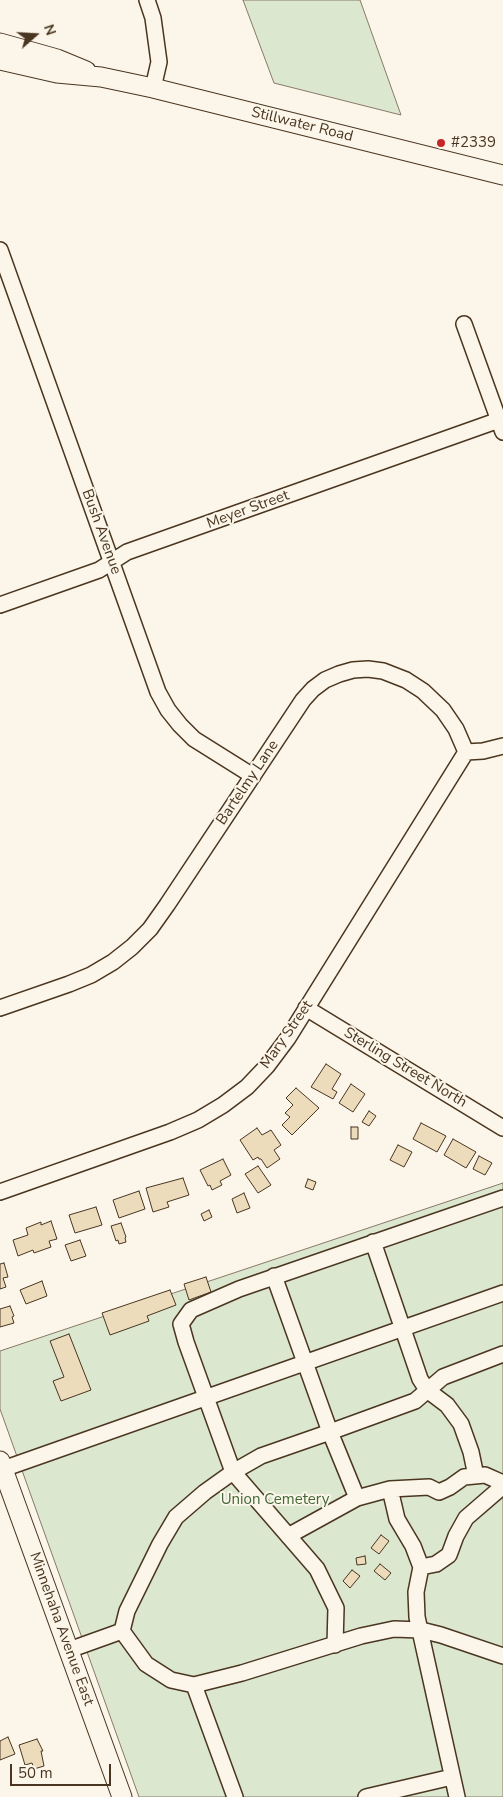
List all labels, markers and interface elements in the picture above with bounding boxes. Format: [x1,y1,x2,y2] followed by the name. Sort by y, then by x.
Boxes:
[10,10,60,60] north arrow
[39,22,60,38] text: N
[249,104,355,146] street label: Stillwater Road
[451,134,496,152] place label: #2339
[435,137,447,149] marker: #2339
[77,487,125,577] street label: Bush Avenue
[204,487,292,533] street label: Meyer Street
[213,737,283,829] street label: Bartelmy Lane
[257,997,317,1073] street label: Mary Street
[340,1024,470,1112] street label: Sterling Street North
[221,1491,329,1509] park label: Union Cemetery
[25,1550,97,1708] street label: Minnehaha Avenue East
[12,1754,114,1786] scale bar
[18,1763,53,1783] text: 50 m

